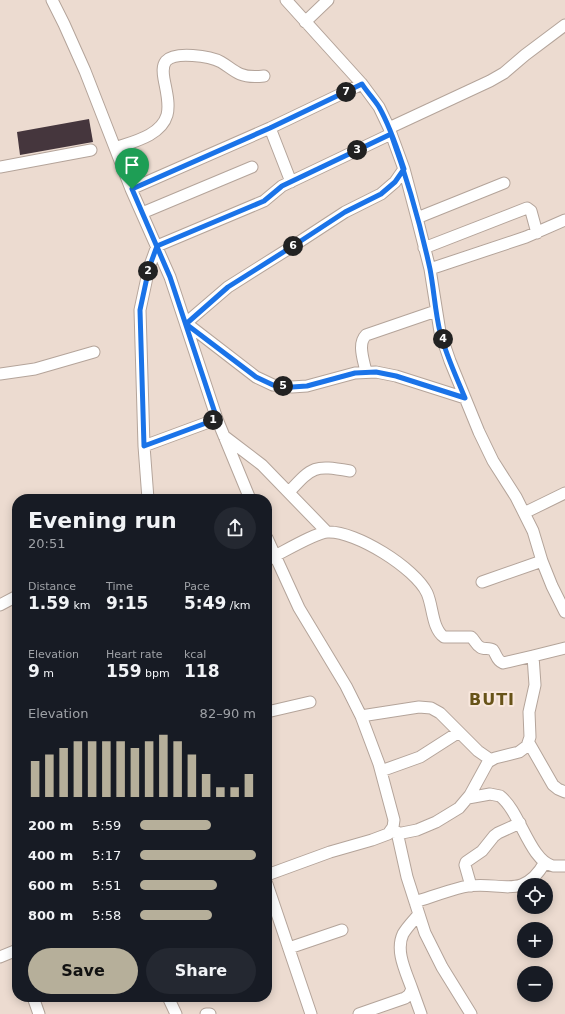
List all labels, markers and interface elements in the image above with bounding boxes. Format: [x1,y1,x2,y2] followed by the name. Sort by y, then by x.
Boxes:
[336,82,356,102] pin: 7
[342,85,350,98] text: 7
[347,140,367,160] pin: 3
[353,143,361,156] text: 3
[115,148,149,189] pin
[121,154,143,176] icon: arrive
[283,236,303,256] pin: 6
[289,239,297,252] text: 6
[138,261,158,281] pin: 2
[144,264,152,277] text: 2
[433,329,453,349] pin: 4
[439,332,447,345] text: 4
[273,376,293,396] pin: 5
[279,379,287,392] text: 5
[203,410,223,430] pin: 1
[209,413,217,426] text: 1
[214,507,256,549] button: share
[28,508,177,533] text: Evening run
[28,536,65,551] text: 20:51
[28,580,76,593] text: Distance
[106,580,133,593] text: Time
[184,580,210,593] text: Pace
[28,593,70,613] text: 1.59
[106,593,148,613] text: 9:15
[184,593,226,613] text: 5:49
[70,599,91,612] text: km
[226,599,251,612] text: /km
[28,648,79,661] text: Elevation
[106,648,162,661] text: Heart rate
[184,648,206,661] text: kcal
[28,661,40,681] text: 9
[106,661,142,681] text: 159
[184,661,220,681] text: 118
[40,667,54,680] text: m
[142,667,170,680] text: bpm
[469,690,515,709] district label: BUTI
[28,706,88,721] text: Elevation
[200,706,256,721] text: 82–90 m
[28,818,73,833] text: 200 m
[92,818,121,833] text: 5:59
[28,848,73,863] text: 400 m
[92,848,121,863] text: 5:17
[28,878,73,893] text: 600 m
[92,878,121,893] text: 5:51
[517,878,553,1002] map controls
[517,878,553,914] button: locate
[28,908,73,923] text: 800 m
[92,908,121,923] text: 5:58
[517,922,553,958] button: +
[28,948,138,994] button: Save
[146,948,256,994] button: Share
[517,966,553,1002] button: −

